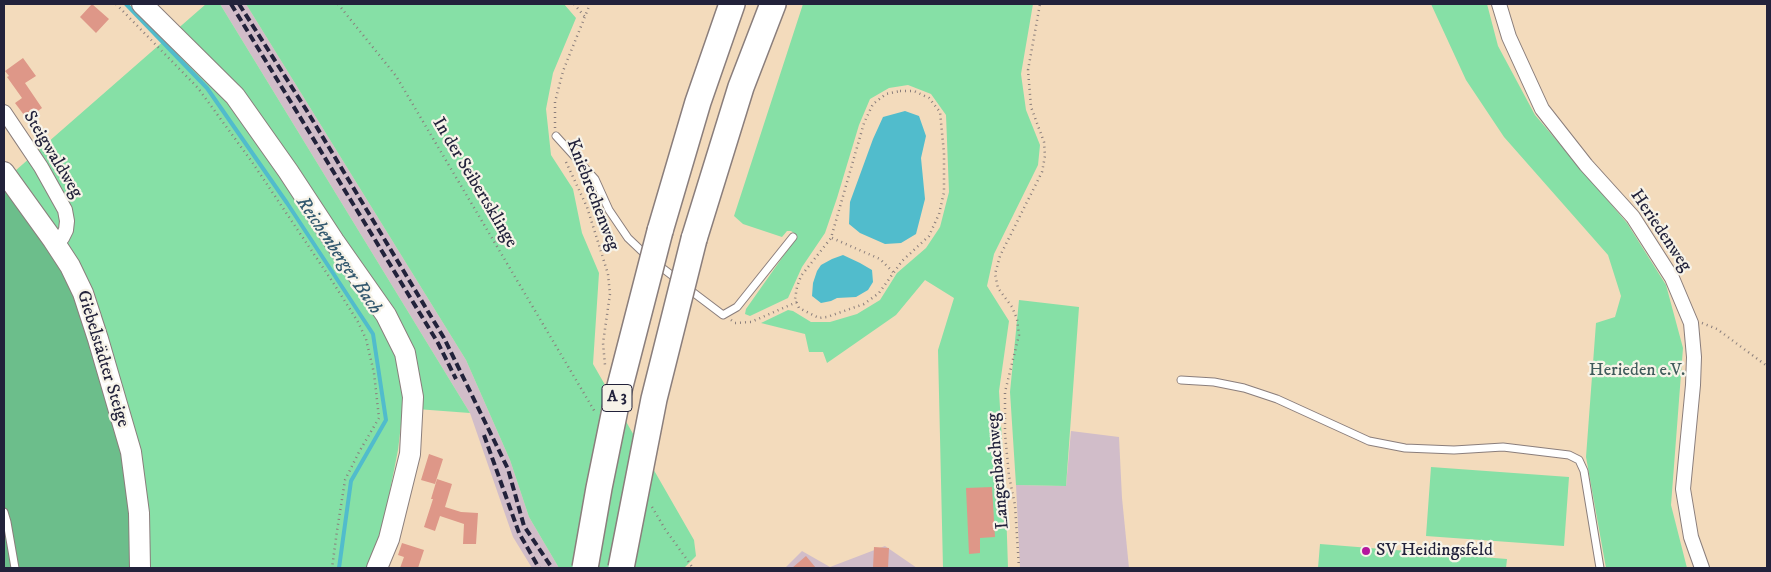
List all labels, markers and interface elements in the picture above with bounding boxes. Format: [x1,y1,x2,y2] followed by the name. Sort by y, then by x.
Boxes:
[18,108,86,202] street label: Steigwaldweg
[427,114,521,252] street label: In der Seibertsklinge
[561,136,623,254] street label: Kniebrechenweg
[1625,186,1695,276] street label: Heriedenweg
[290,193,386,319] water label: Reichenberger Bach
[71,288,133,430] street label: Giebelstädter Steige
[1589,360,1685,382] park label: Herieden e.V.
[602,384,632,412] road number: A 3
[983,412,1015,530] street label: Langenbachweg
[1376,540,1493,562] place label: SV Heidingsfeld
[1360,545,1372,557] marker: SV Heidingsfeld

